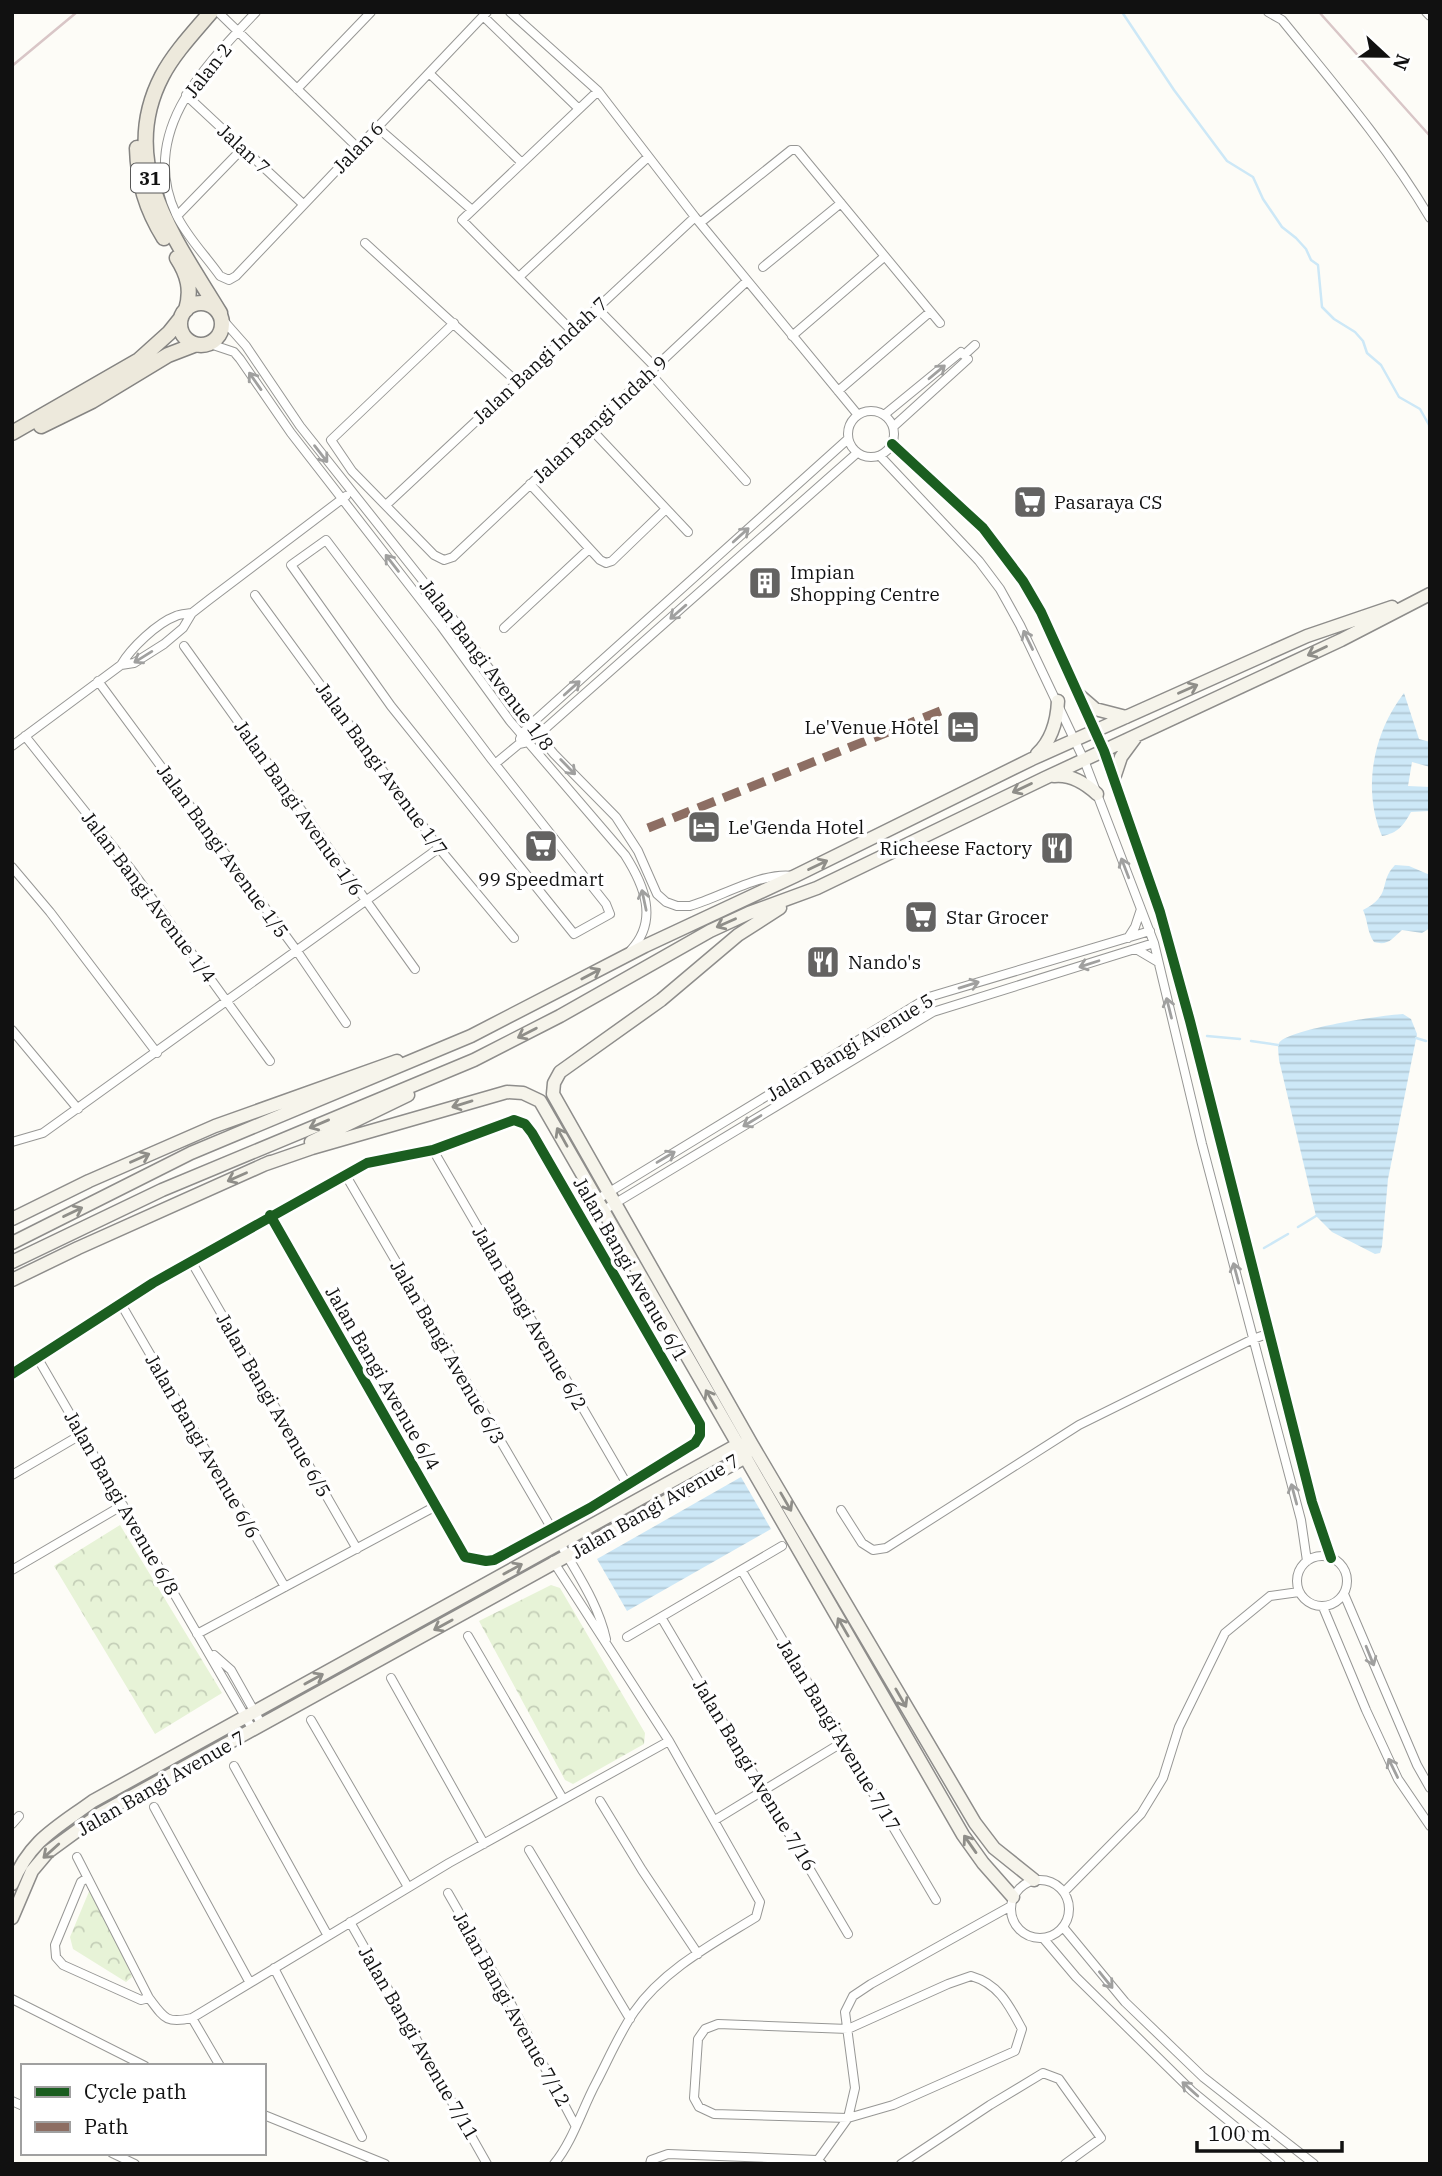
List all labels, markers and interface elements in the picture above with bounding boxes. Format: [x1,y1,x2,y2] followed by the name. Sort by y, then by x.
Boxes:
[1351,21,1421,91] north arrow
[179,38,237,102] street label: Jalan 2
[1388,51,1416,74] text: N
[327,116,389,178] street label: Jalan 6
[213,119,275,179] street label: Jalan 7
[131,163,169,192] road number: 31
[468,291,612,429] street label: Jalan Bangi Indah 7
[528,350,672,488] street label: Jalan Bangi Indah 9
[927,364,945,379] one-way arrow
[248,372,262,391] one-way arrow
[314,444,329,462] one-way arrow
[1011,483,1049,521] supermarket icon: Pasaraya CS
[1054,490,1162,514] place label: Pasaraya CS
[732,527,749,544] one-way arrow
[384,554,399,572] one-way arrow
[790,560,940,606] place label: Impian Shopping Centre
[746,564,784,602] building icon: Impian Shopping Centre
[415,575,559,755] street label: Jalan Bangi Avenue 1/8
[669,604,687,620] one-way arrow
[1020,630,1034,651] one-way arrow
[1307,646,1328,659] one-way arrow
[134,650,154,664] one-way arrow
[311,678,453,860] street label: Jalan Bangi Avenue 1/7
[563,679,580,696] one-way arrow
[1177,682,1198,695] one-way arrow
[944,708,982,746] hotel icon: Le'Venue Hotel
[804,715,939,739] place label: Le'Venue Hotel
[229,716,369,900] street label: Jalan Bangi Avenue 1/6
[559,758,576,775] one-way arrow
[152,760,294,942] street label: Jalan Bangi Avenue 1/5
[1012,783,1033,796] one-way arrow
[77,807,221,987] street label: Jalan Bangi Avenue 1/4
[685,808,723,846] hotel icon: Le'Genda Hotel
[728,815,864,839] place label: Le'Genda Hotel
[522,827,560,865] supermarket icon: 99 Speedmart
[1038,829,1076,867] restaurant icon: Richeese Factory
[879,836,1033,860] place label: Richeese Factory
[807,857,828,871] one-way arrow
[1118,857,1131,879] one-way arrow
[478,867,604,891] place label: 99 Speedmart
[637,889,650,911] one-way arrow
[902,898,940,936] supermarket icon: Star Grocer
[946,905,1049,929] place label: Star Grocer
[716,917,738,930] one-way arrow
[804,943,842,981] restaurant icon: Nando's
[848,950,921,974] place label: Nando's
[1078,958,1100,971] one-way arrow
[580,966,601,980] one-way arrow
[958,978,980,991] one-way arrow
[762,988,938,1106] street label: Jalan Bangi Avenue 5
[1162,997,1175,1020] one-way arrow
[517,1026,538,1040] one-way arrow
[451,1099,473,1112] one-way arrow
[742,1114,762,1128] one-way arrow
[309,1118,330,1131] one-way arrow
[555,1127,569,1147] one-way arrow
[656,1150,676,1164] one-way arrow
[129,1151,150,1164] one-way arrow
[226,1171,248,1184] one-way arrow
[568,1173,694,1365] street label: Jalan Bangi Avenue 6/1
[62,1205,83,1219] one-way arrow
[467,1222,593,1414] street label: Jalan Bangi Avenue 6/2
[385,1256,511,1448] street label: Jalan Bangi Avenue 6/3
[1229,1262,1242,1285] one-way arrow
[320,1282,446,1474] street label: Jalan Bangi Avenue 6/4
[211,1309,337,1501] street label: Jalan Bangi Avenue 6/5
[140,1350,266,1542] street label: Jalan Bangi Avenue 6/6
[704,1389,718,1409] one-way arrow
[59,1407,185,1599] street label: Jalan Bangi Avenue 6/8
[567,1448,743,1564] street label: Jalan Bangi Avenue 7
[1287,1483,1300,1506] one-way arrow
[779,1492,793,1512] one-way arrow
[502,1561,523,1575] one-way arrow
[434,1618,454,1632] one-way arrow
[835,1618,849,1638] one-way arrow
[772,1635,906,1835] street label: Jalan Bangi Avenue 7/17
[1364,1645,1377,1667] one-way arrow
[303,1672,324,1685] one-way arrow
[688,1675,822,1875] street label: Jalan Bangi Avenue 7/16
[894,1688,908,1708] one-way arrow
[73,1725,249,1841] street label: Jalan Bangi Avenue 7
[1386,1758,1400,1779] one-way arrow
[963,1835,977,1855] one-way arrow
[42,1843,60,1859] one-way arrow
[448,1907,576,2111] street label: Jalan Bangi Avenue 7/12
[354,1942,484,2144] street label: Jalan Bangi Avenue 7/11
[1099,1970,1114,1988] one-way arrow
[21,2064,266,2155] legend
[84,2077,187,2105] text: Cycle path
[1182,2081,1199,2098] one-way arrow
[1197,2110,1342,2154] scale bar
[84,2112,129,2140] text: Path
[1208,2119,1271,2147] text: 100 m

